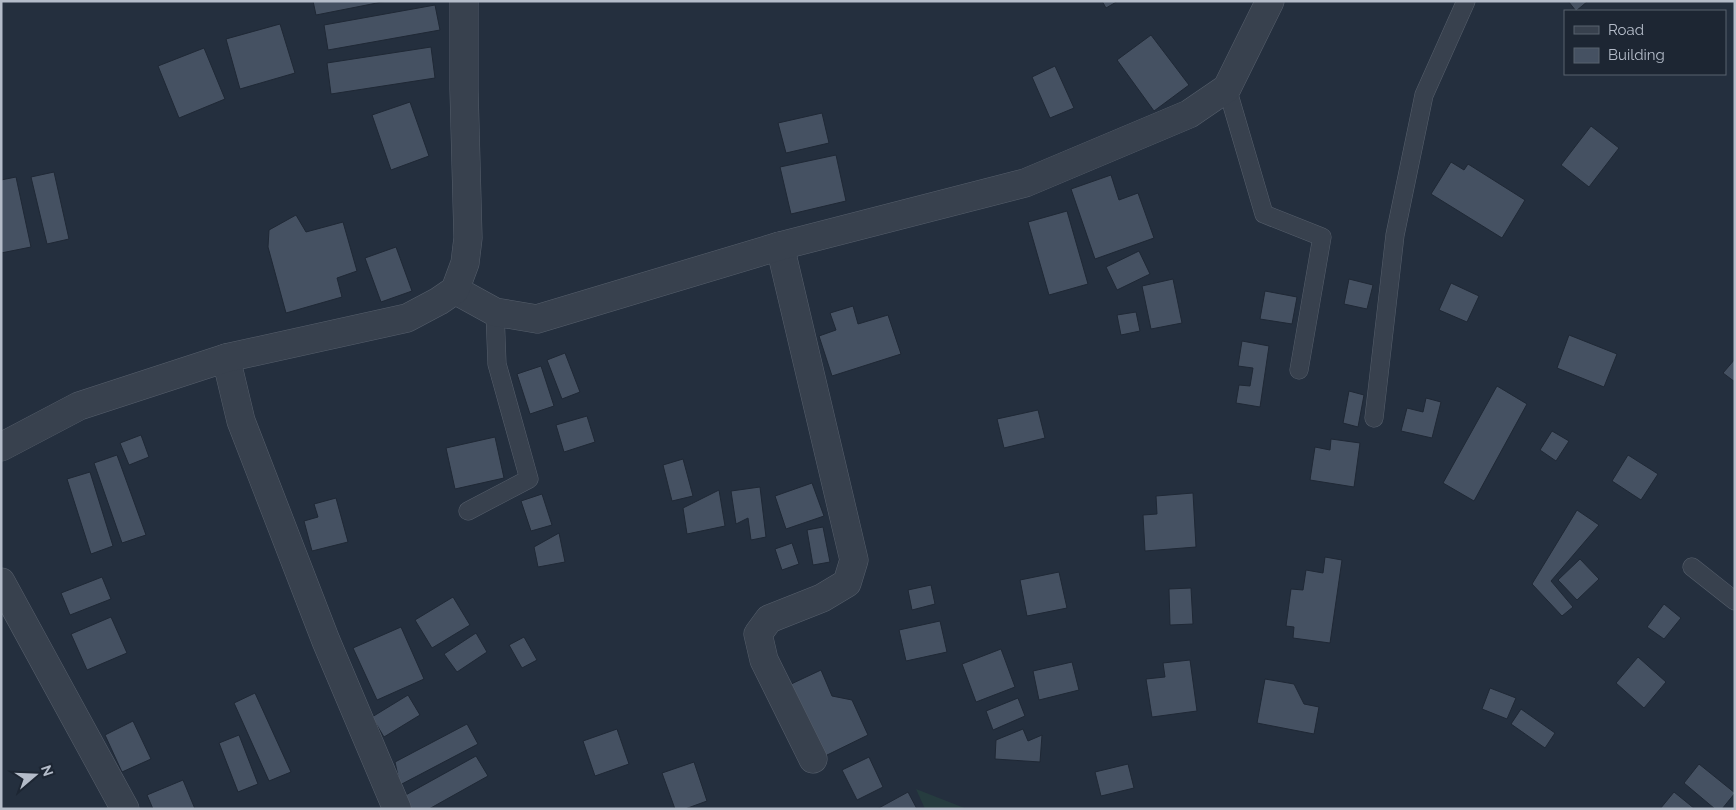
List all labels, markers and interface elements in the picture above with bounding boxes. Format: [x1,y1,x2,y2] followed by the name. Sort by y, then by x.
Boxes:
[1564,10,1726,75] legend
[1608,21,1644,39] text: Road
[1608,46,1665,64] text: Building
[10,750,60,800] north arrow
[38,763,57,778] text: N

